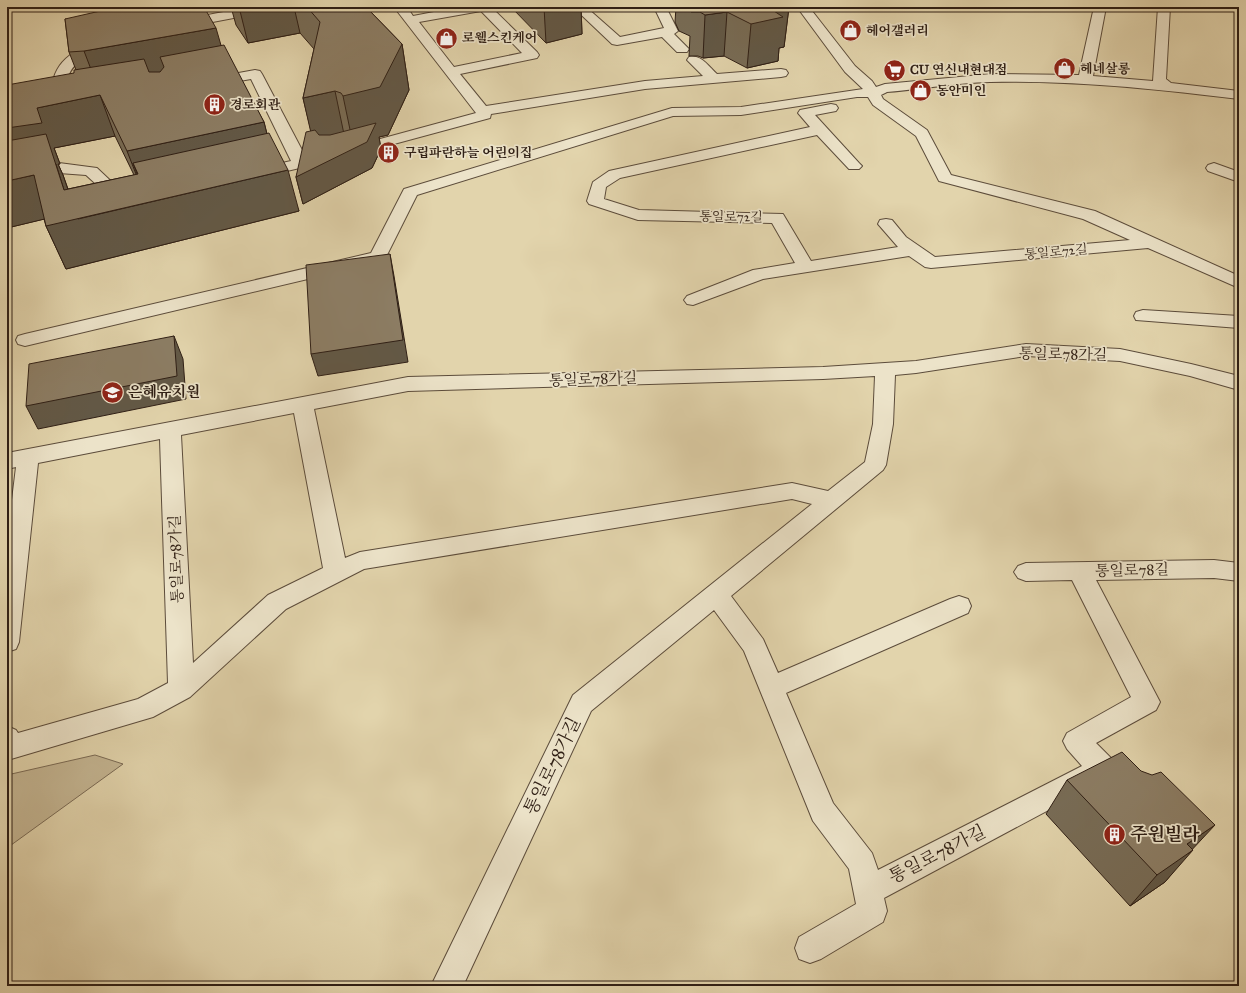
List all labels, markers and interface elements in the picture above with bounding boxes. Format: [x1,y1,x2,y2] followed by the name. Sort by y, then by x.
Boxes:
[837,18,863,44] shop icon: 헤어갤러리
[866,23,929,39] place label: 헤어갤러리
[433,25,459,51] shop icon: 로웰스킨케어
[462,30,537,46] place label: 로웰스킨케어
[1051,56,1077,82] shop icon: 헤네살롱
[882,57,908,83] supermarket icon: CU 연신내현대점
[1080,61,1131,77] place label: 헤네살롱
[910,62,1007,78] place label: CU 연신내현대점
[907,78,933,104] shop icon: 동안미인
[936,83,986,99] place label: 동안미인
[201,92,227,118] building icon: 경로회관
[230,97,281,113] place label: 경로회관
[376,140,402,166] building icon: 구립파란하늘 어린이집
[404,145,532,161] place label: 구립파란하늘 어린이집
[699,208,763,226] street label: 통일로72길
[1024,241,1088,263] street label: 통일로72길
[1019,344,1107,364] street label: 통일로78가길
[548,368,638,390] street label: 통일로78가길
[100,379,126,405] school or university icon: 은혜유치원
[128,383,200,401] place label: 은혜유치원
[165,514,187,604] street label: 통일로78가길
[1095,560,1169,580] street label: 통일로78길
[519,713,585,819] street label: 통일로78가길
[885,820,989,888] street label: 통일로78가길
[1101,821,1127,847] building icon: 주원빌라
[1130,823,1200,845] place label: 주원빌라

